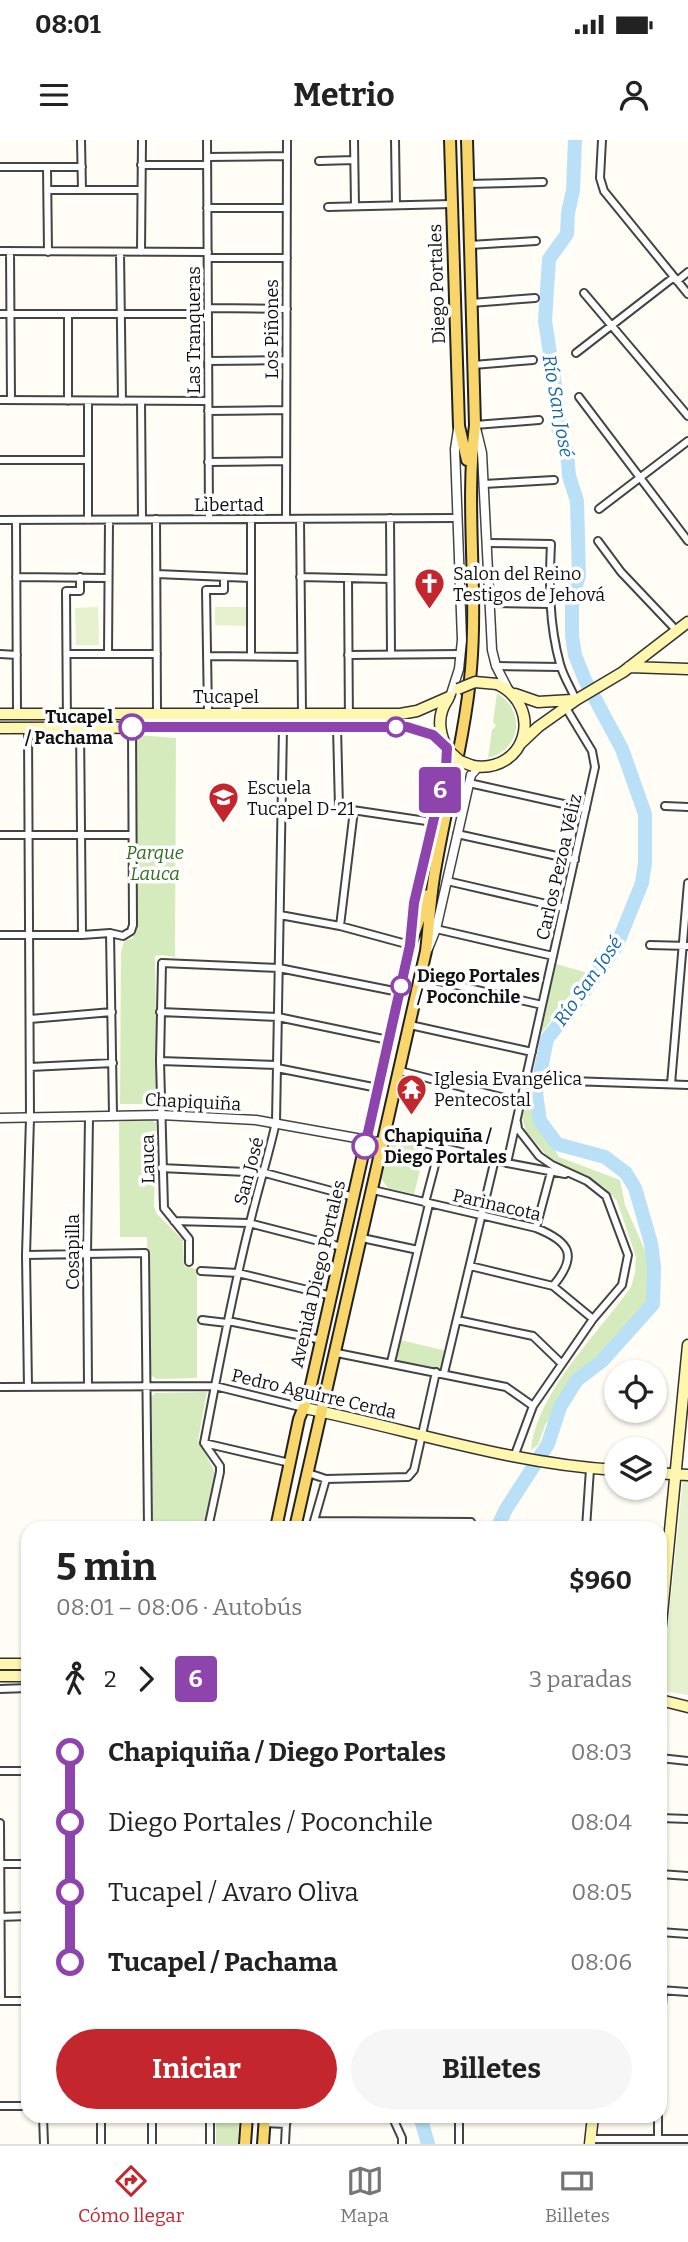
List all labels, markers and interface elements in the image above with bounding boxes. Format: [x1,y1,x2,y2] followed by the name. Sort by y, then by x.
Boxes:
[35,9,101,40] text: 08:01
[35,76,73,114] icon: menu
[293,76,395,114] text: Metrio
[615,76,653,114] icon: person
[424,224,450,344] street label: Diego Portales
[183,266,205,394] street label: Las Tranqueras
[261,279,283,379] street label: Los Piñones
[538,353,578,460] water label: Río San José
[194,494,264,516] street label: Libertad
[453,563,605,606] place label: Salon del Reino Testigos de Jehová
[413,567,447,611] church icon: Salon del Reino Testigos de Jehová
[193,686,259,708] street label: Tucapel
[24,706,113,749] place label: Tucapel / Pachama
[119,714,145,740] marker: Tucapel / Pachama
[386,717,406,737] unlabelled marker
[417,767,463,813] line badge: 6
[433,776,447,804] text: 6
[247,777,355,820] place label: Escuela Tucapel D-21
[207,781,241,825] school or university icon: Escuela Tucapel D-21
[531,792,587,942] street label: Carlos Pezoa Véliz
[126,842,184,885] park label: Parque Lauca
[549,932,627,1030] water label: Río San José
[416,965,540,1008] place label: Diego Portales / Poconchile
[391,976,411,996] marker: Diego Portales / Poconchile
[434,1068,582,1111] place label: Iglesia Evangélica Pentecostal
[394,1072,428,1116] temple icon: Iglesia Evangélica Pentecostal
[144,1088,242,1116] street label: Chapiquiña
[384,1125,507,1168] place label: Chapiquiña / Diego Portales
[352,1133,378,1159] marker: Chapiquiña / Diego Portales
[137,1134,159,1184] street label: Lauca
[229,1134,269,1208] street label: San José
[286,1178,350,1370] street label: Avenida Diego Portales
[451,1184,543,1226] street label: Parinacota
[62,1214,84,1290] street label: Cosapilla
[604,1360,667,1500] map controls
[604,1360,667,1423] button: locate
[229,1364,399,1424] street label: Pedro Aguirre Cerda
[604,1437,667,1500] button: layers
[56,1544,156,1590] text: 5 min
[569,1565,632,1596] text: $960
[56,1593,302,1621] text: 08:01 – 08:06 · Autobús
[56,1660,94,1698] icon: walk
[127,1660,165,1698] icon: forward
[104,1665,117,1693] text: 2
[189,1665,203,1693] text: 6
[529,1665,632,1693] text: 3 paradas
[108,1737,446,1768] text: Chapiquiña / Diego Portales
[571,1738,632,1766] text: 08:03
[108,1807,433,1838] text: Diego Portales / Poconchile
[570,1808,632,1836] text: 08:04
[108,1877,359,1908] text: Tucapel / Avaro Oliva
[572,1878,632,1906] text: 08:05
[108,1947,338,1978] text: Tucapel / Pachama
[570,1948,632,1976] text: 08:06
[56,2029,337,2109] button: Iniciar
[351,2029,632,2109] button: Billetes
[78,2162,184,2227] tab: Cómo llegar
[340,2162,389,2227] tab: Mapa
[545,2162,610,2227] tab: Billetes

